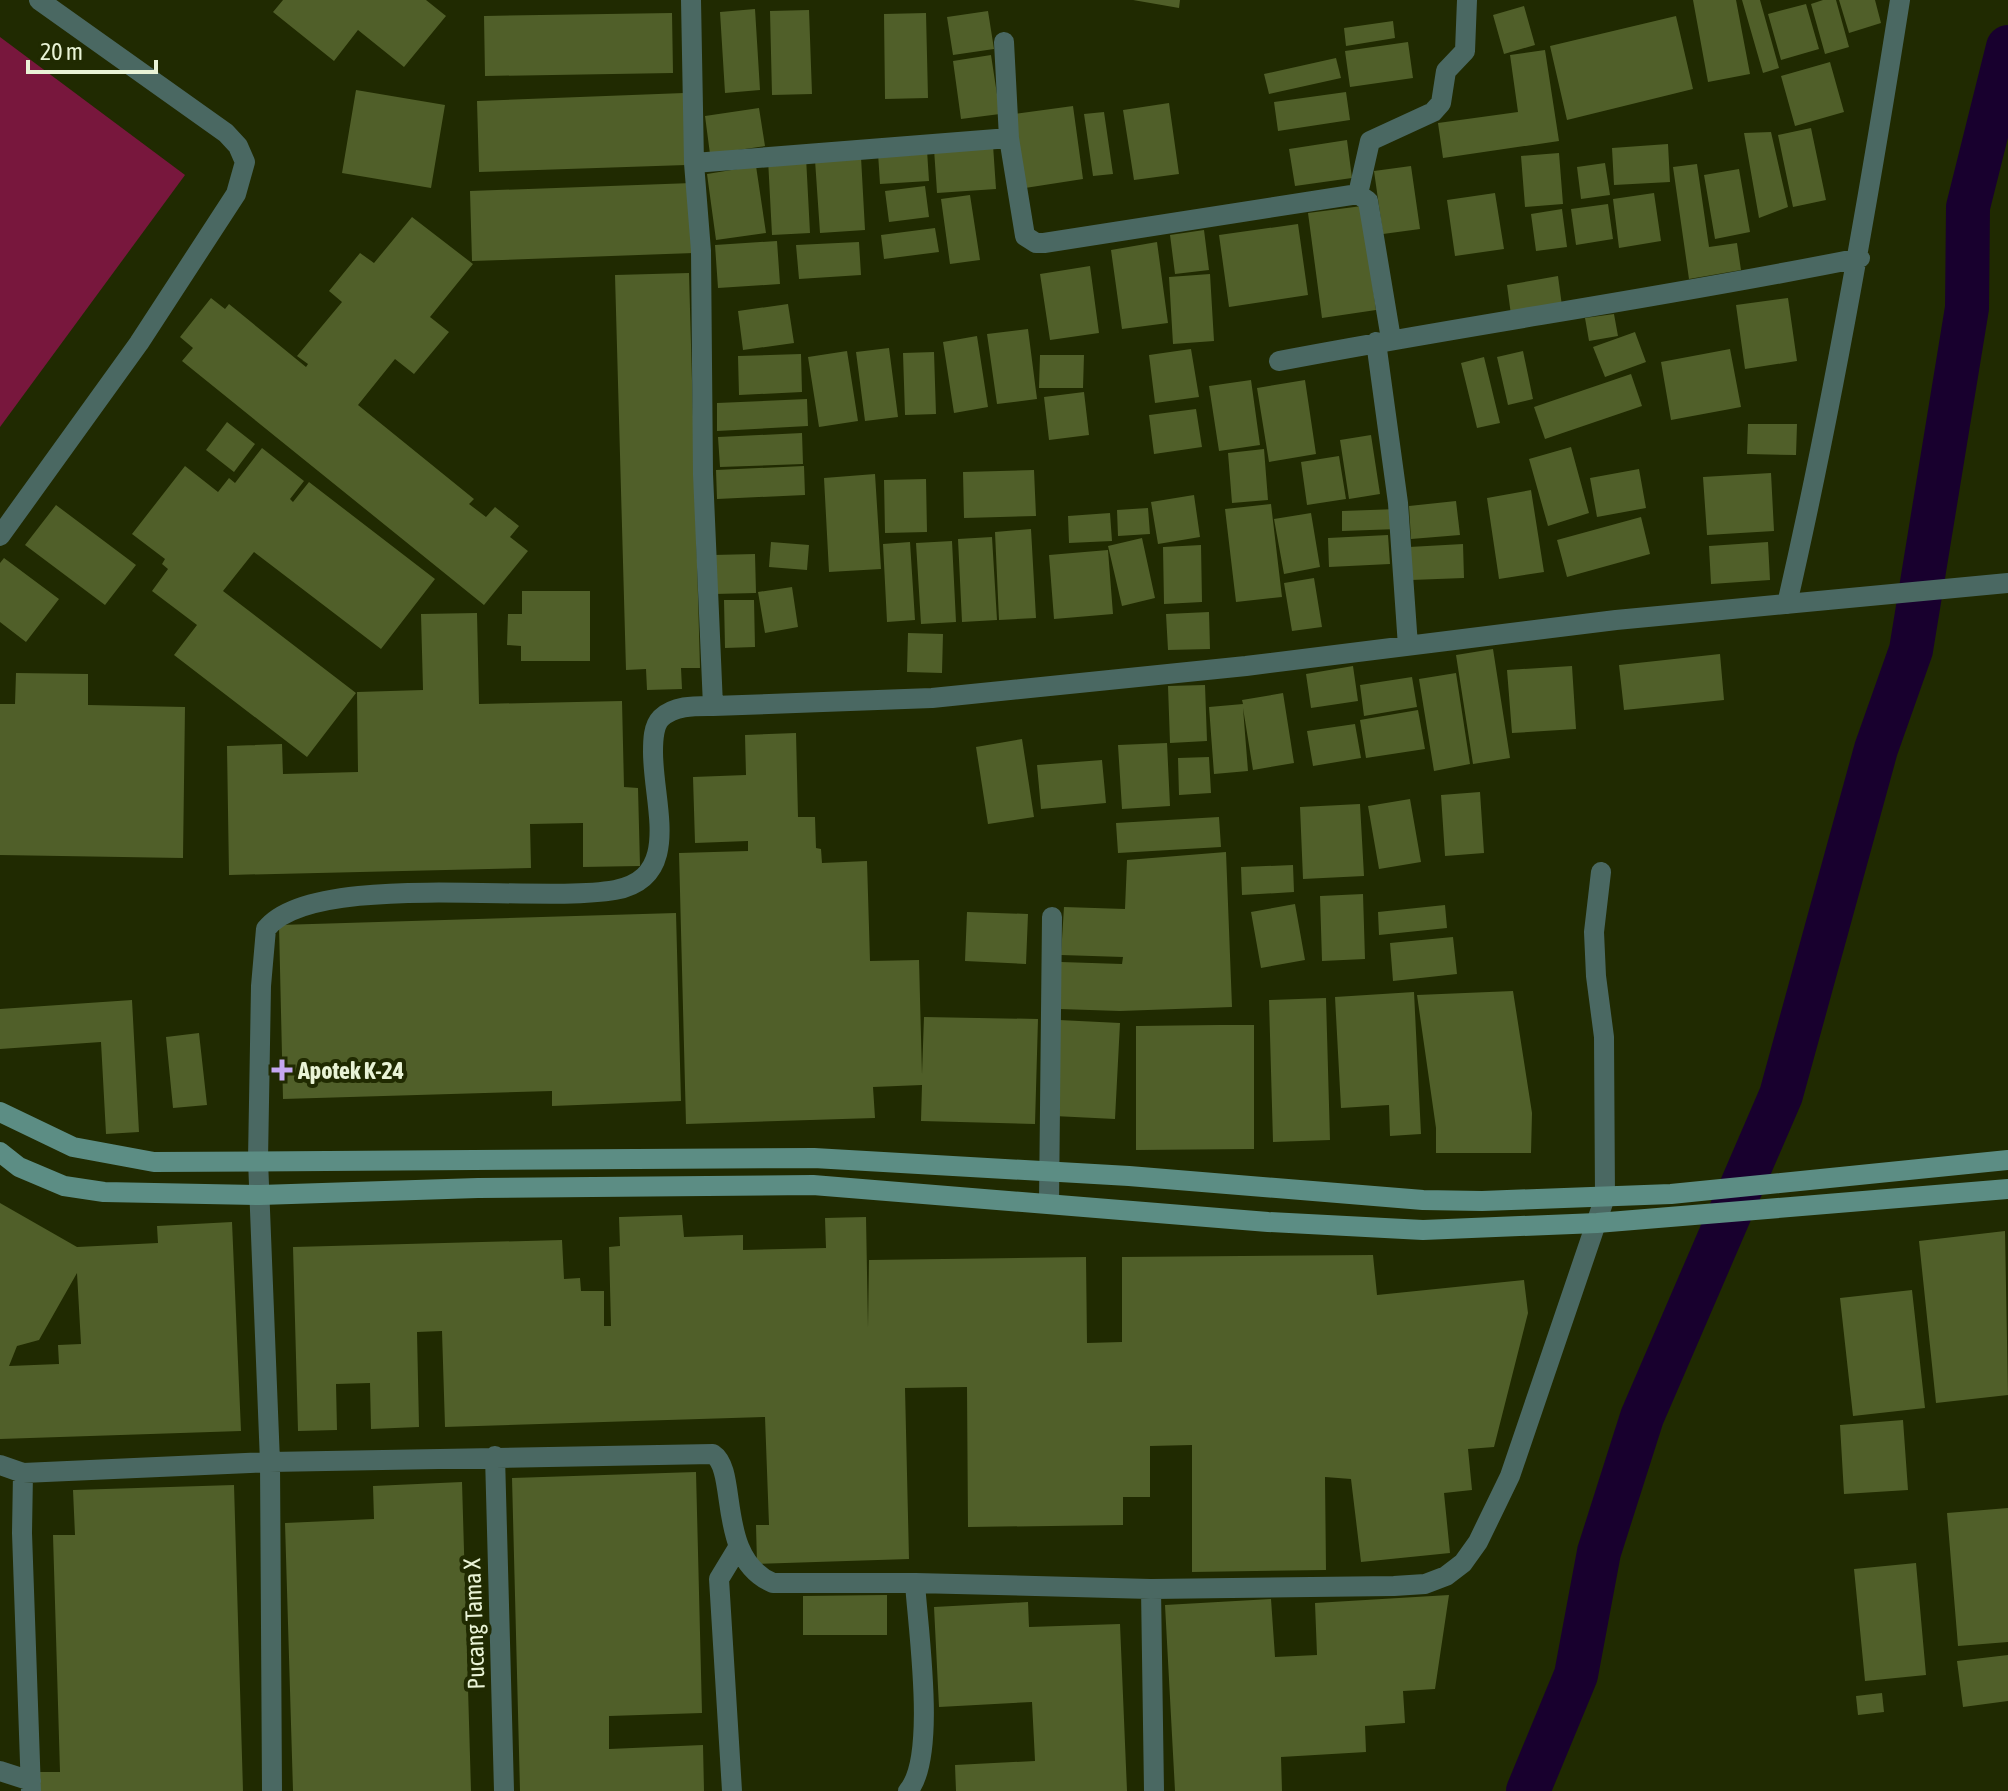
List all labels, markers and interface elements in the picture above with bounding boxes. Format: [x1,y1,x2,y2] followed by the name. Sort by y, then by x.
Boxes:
[28,24,156,74] scale bar
[40,38,83,65] text: 20 m
[297,1057,404,1084] place label: Apotek K-24
[273,1061,291,1079] marker: Apotek K-24
[458,1558,490,1690] street label: Pucang Tama X

